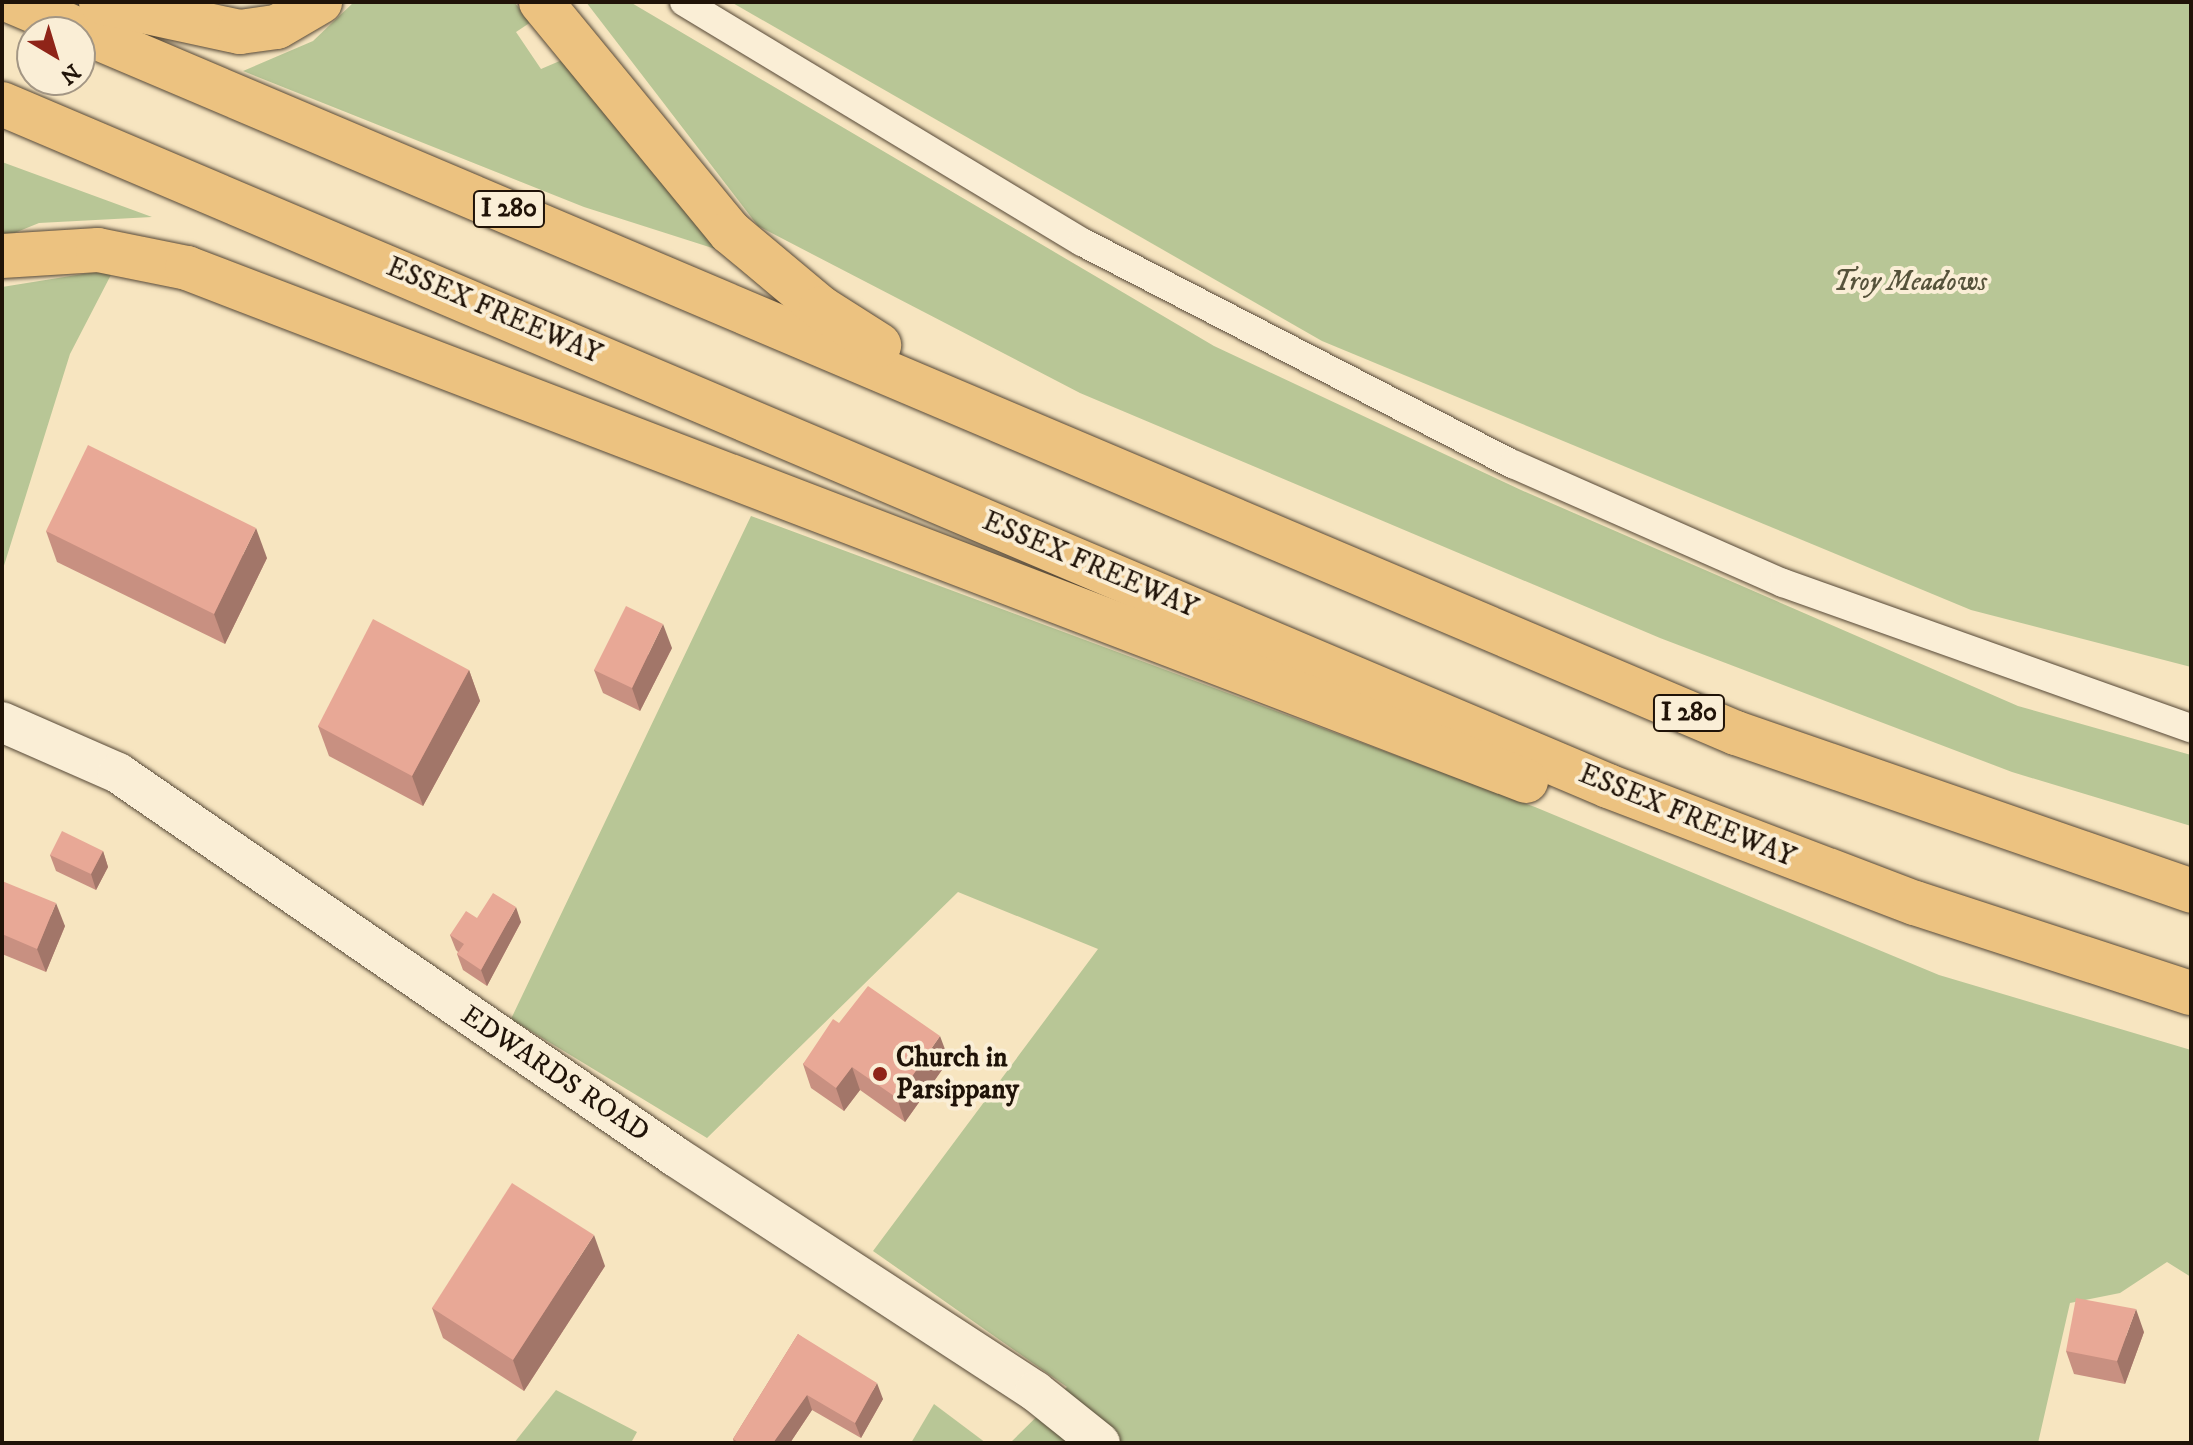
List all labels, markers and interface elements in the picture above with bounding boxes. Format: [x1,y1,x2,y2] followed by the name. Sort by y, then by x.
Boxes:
[16,16,96,96] north arrow
[54,58,85,90] text: N
[471,187,547,231] road number: I 280
[381,251,607,371] street label: ESSEX FREEWAY
[1833,265,1987,299] park label: Troy Meadows
[977,505,1203,625] street label: ESSEX FREEWAY
[1651,691,1727,735] road number: I 280
[1574,757,1800,875] street label: ESSEX FREEWAY
[454,999,656,1149] street label: EDWARDS ROAD
[896,1041,1019,1107] place label: Church in Parsippany
[871,1065,889,1083] marker: Church in Parsippany

